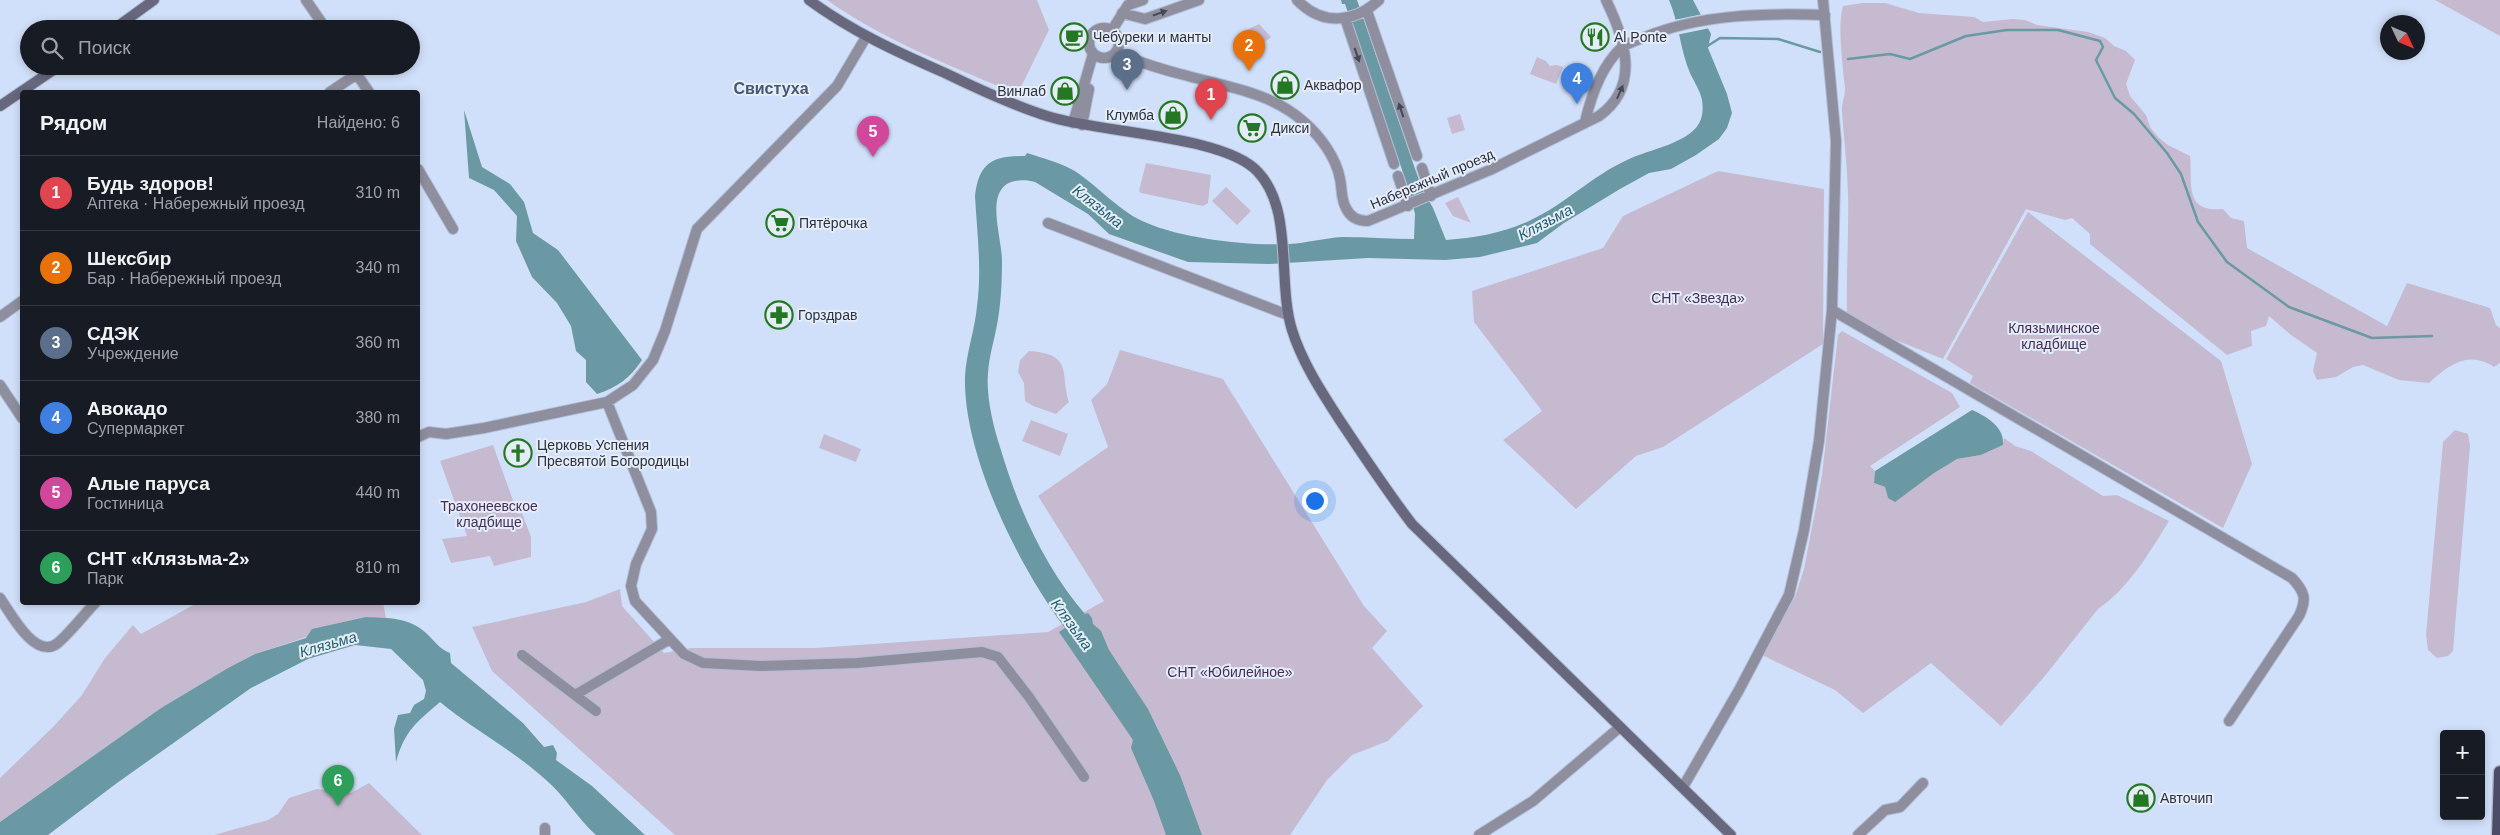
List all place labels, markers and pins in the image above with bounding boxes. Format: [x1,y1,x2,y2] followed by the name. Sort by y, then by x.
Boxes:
[1059,22,1089,52] cafe icon: Чебуреки и манты
[1580,22,1610,52] restaurant icon: Al Ponte
[1093,29,1211,45] place label: Чебуреки и манты
[1614,29,1667,45] place label: Al Ponte
[1233,30,1265,71] pin: 2
[1111,49,1143,90] pin: 3
[1561,63,1593,104] pin: 4
[1270,70,1300,100] shop icon: Аквафор
[1050,76,1080,106] shop icon: Винлаб
[1304,77,1362,93] place label: Аквафор
[1195,79,1227,120] pin: 1
[997,83,1046,99] place label: Винлаб
[1158,100,1188,130] shop icon: Клумба
[1106,107,1154,123] place label: Клумба
[1237,113,1267,143] supermarket icon: Дикси
[857,116,889,157] pin: 5
[1271,120,1309,136] place label: Дикси
[765,208,795,238] supermarket icon: Пятёрочка
[799,215,868,231] place label: Пятёрочка
[764,300,794,330] pharmacy icon: Горздрав
[798,307,857,323] place label: Горздрав
[537,437,689,469] place label: Церковь Успения Пресвятой Богородицы
[503,438,533,468] church icon: Церковь Успения Пресвятой Богородицы
[322,765,354,806] pin: 6
[2126,783,2156,813] shop icon: Авточип
[2160,790,2213,806] place label: Авточип

